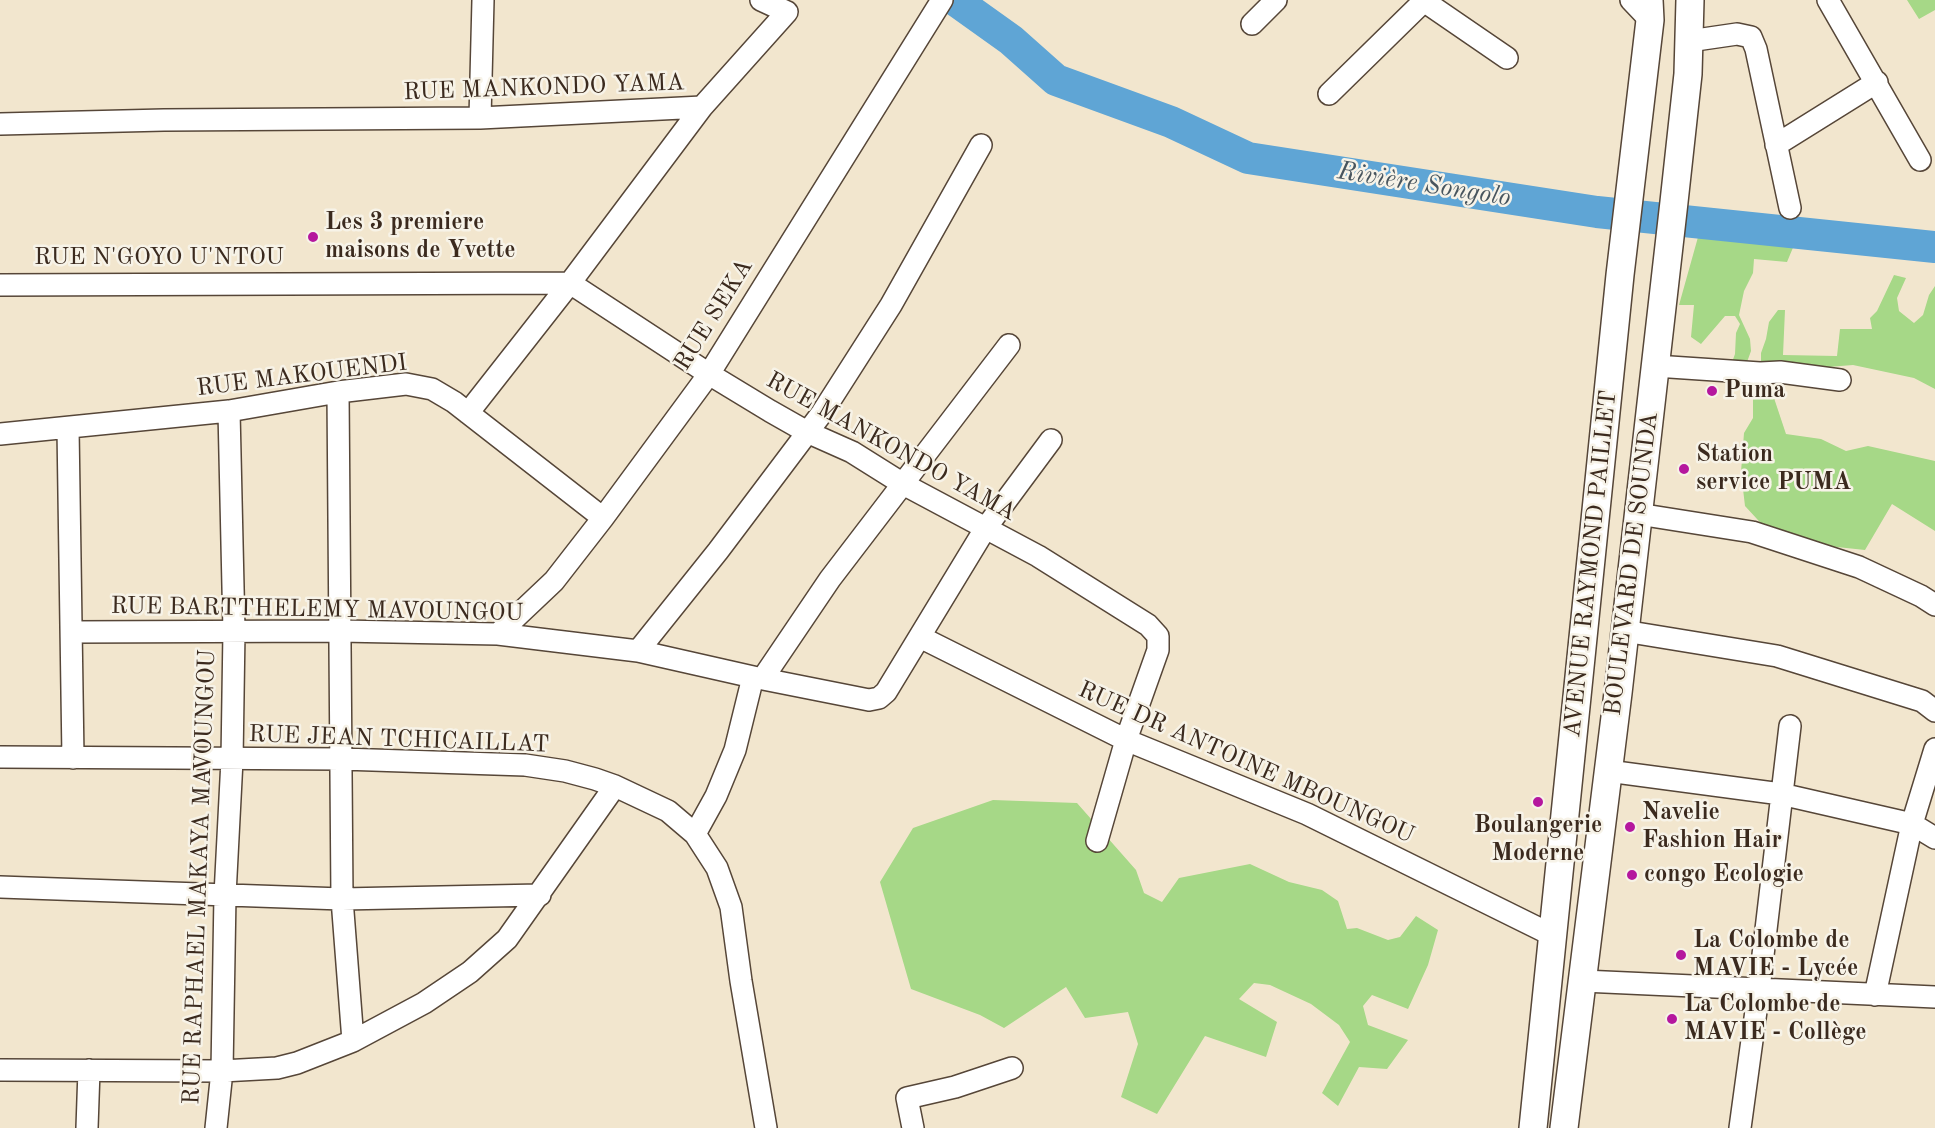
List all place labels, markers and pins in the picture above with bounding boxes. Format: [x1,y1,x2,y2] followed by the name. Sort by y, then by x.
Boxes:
[325,209,516,265] place label: Les 3 premiere maisons de Yvette
[306,230,320,244] marker: Les 3 premiere maisons de Yvette
[1724,377,1785,405] place label: Puma
[1705,384,1719,398] marker: Puma
[1696,441,1851,497] place label: Station service PUMA
[1677,462,1691,476] marker: Station service PUMA
[1531,795,1545,809] marker: Boulangerie Moderne
[1642,799,1782,855] place label: Navelie Fashion Hair
[1474,812,1602,868] place label: Boulangerie Moderne
[1623,820,1637,834] marker: Navelie Fashion Hair
[1644,861,1804,889] place label: congo Ecologie
[1625,868,1639,882] marker: congo Ecologie
[1693,927,1858,983] place label: La Colombe de MAVIE - Lycée
[1674,948,1688,962] marker: La Colombe de MAVIE - Lycée
[1684,991,1867,1047] place label: La Colombe de MAVIE - Collège
[1665,1012,1679,1026] marker: La Colombe de MAVIE - Collège

